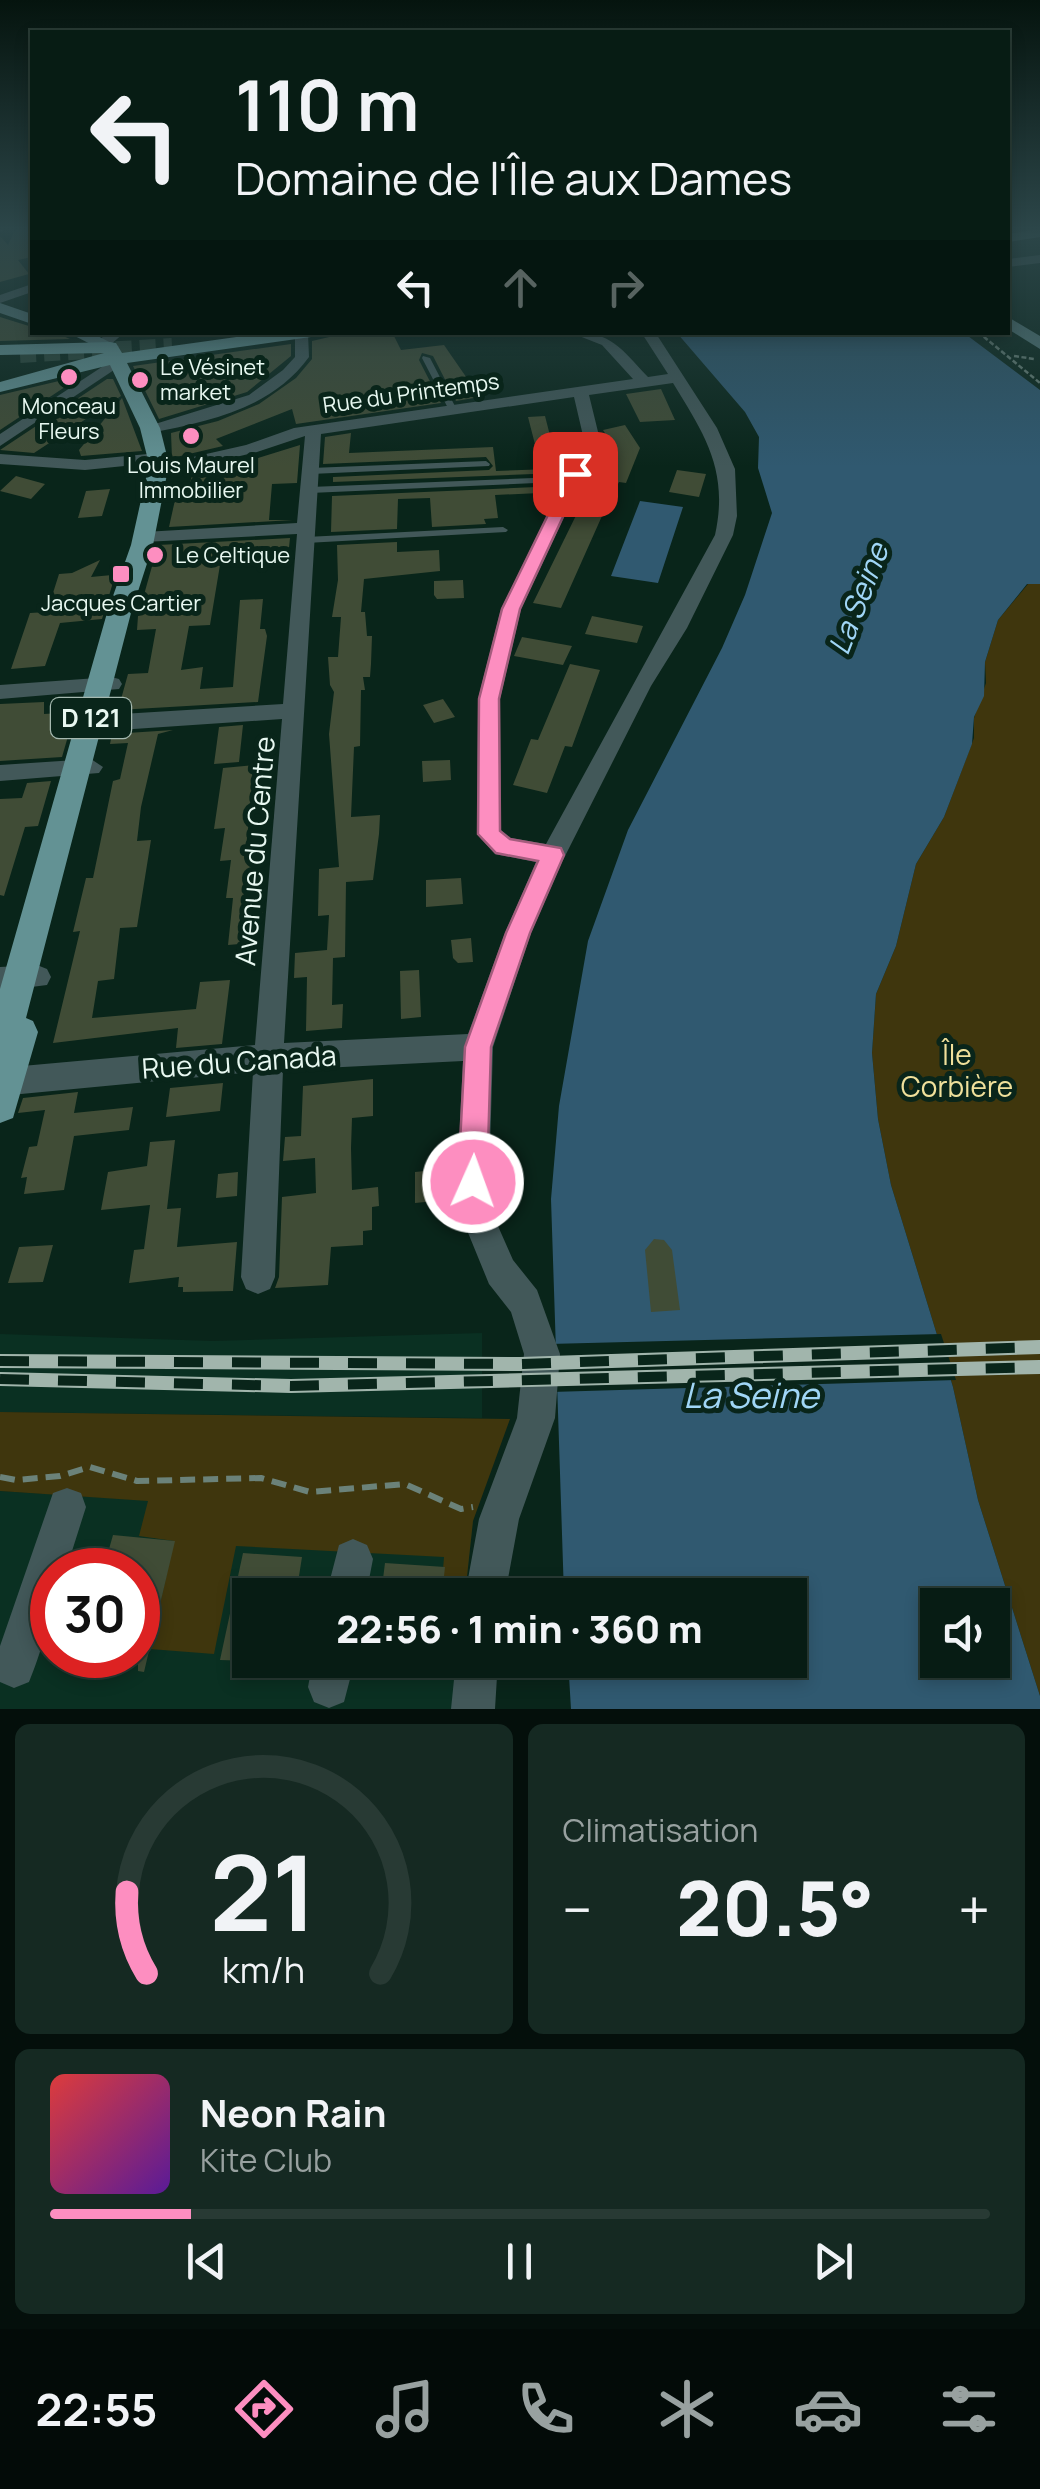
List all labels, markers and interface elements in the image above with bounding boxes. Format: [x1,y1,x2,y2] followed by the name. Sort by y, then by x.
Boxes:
[235,56,419,152] text: 110 m
[70,70,200,200] icon: left
[235,147,792,209] text: Domaine de l'Île aux Dames
[388,260,443,315] icon: left
[493,260,548,315] icon: ahead
[598,260,653,315] icon: right
[160,352,265,407] place label: Le Vésinet market
[58,366,80,388] marker: Monceau Fleurs
[321,366,501,420] street label: Rue du Printemps
[129,369,151,391] marker: Le Vésinet market
[22,391,116,446] place label: Monceau Fleurs
[180,425,202,447] marker: Louis Maurel Immobilier
[533,432,618,517] pin
[548,447,603,502] icon: arrive
[127,450,255,505] place label: Louis Maurel Immobilier
[818,535,898,660] water label: La Seine
[175,540,290,570] place label: Le Celtique
[144,544,166,566] marker: Le Celtique
[110,563,132,585] marker: Jacques Cartier
[41,588,201,618] place label: Jacques Cartier
[51,698,131,738] road number: D 121
[225,735,283,967] street label: Avenue du Centre
[140,1035,338,1087] street label: Rue du Canada
[901,1035,1013,1105] park label: Île Corbière
[421,1130,525,1234] position arrow
[683,1371,821,1419] water label: La Seine
[30,1548,160,1678] speed limit sign: 30
[920,1588,1010,1678] map controls
[920,1588,1010,1678] button: sound
[336,1602,703,1654] text: 22:56 · 1 min · 360 m
[563,1808,758,1852] text: Climatisation
[210,1820,317,1962] text: 21
[676,1856,874,1959] text: 20.5°
[563,1871,592,1947] text: −
[958,1871,990,1947] text: +
[222,1945,305,1994] text: km/h
[200,2086,386,2138] text: Neon Rain
[200,2138,332,2182] text: Kite Club
[179,2234,234,2289] icon: previous
[492,2234,547,2289] icon: pause
[806,2234,861,2289] icon: next
[229,2374,299,2444] icon: directions
[370,2374,440,2444] icon: music
[511,2374,581,2444] icon: phone
[652,2374,722,2444] icon: climate
[793,2374,863,2444] icon: car
[934,2374,1004,2444] icon: filters
[36,2378,157,2440] text: 22:55

